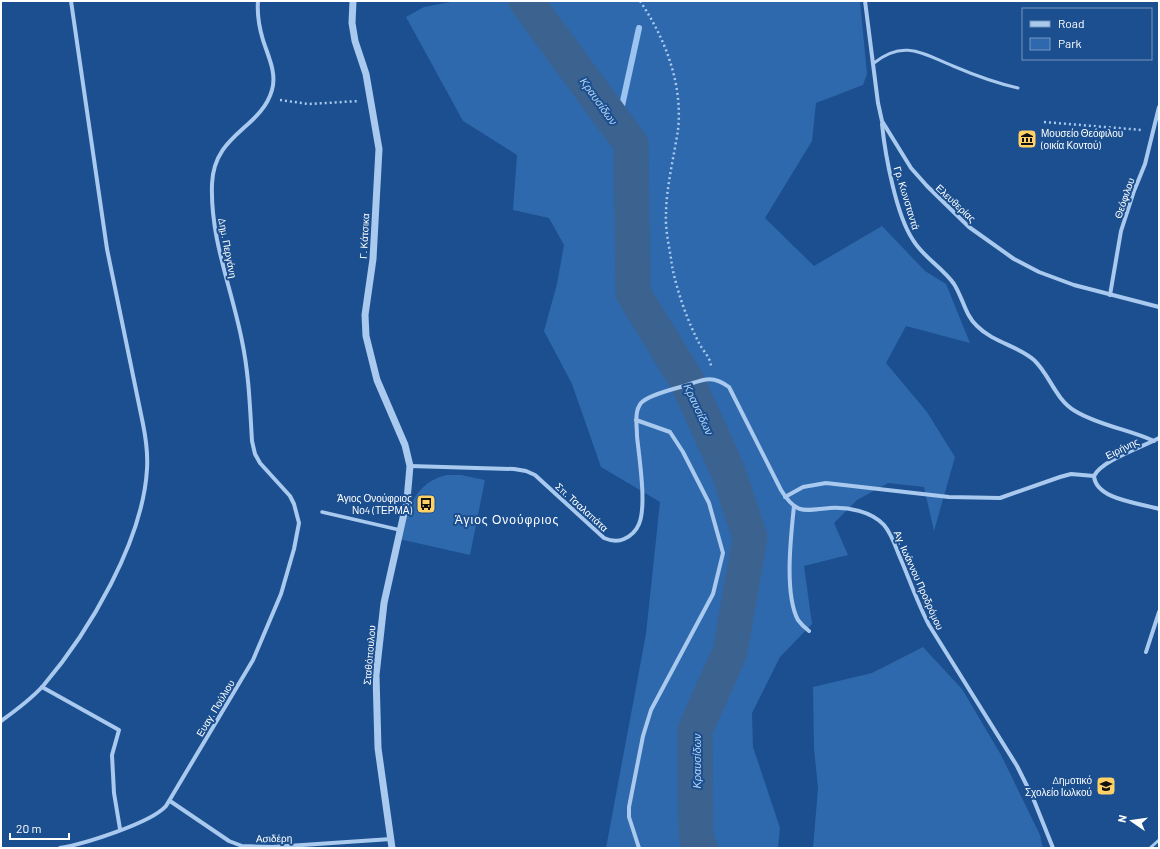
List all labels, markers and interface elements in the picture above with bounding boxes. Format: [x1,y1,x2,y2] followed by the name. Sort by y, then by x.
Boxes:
[1022,8,1152,60] legend
[1058,16,1085,30] text: Road
[1058,36,1082,50] text: Park
[578,75,621,128] water label: Κραυσίδων
[1040,127,1123,151] place label: Μουσείο Θεόφιλου (οικία Κοντού)
[1016,128,1038,150] museum icon: Μουσείο Θεόφιλου (οικία Κοντού)
[892,165,922,231] street label: Γρ. Κωνσταντά
[1111,176,1137,220] street label: Θεόφιλου
[934,182,979,225] street label: Ελευθερίας
[357,213,371,259] street label: Γ. Κάτσικα
[216,217,240,279] street label: Δημ. Περγάνη
[681,381,717,437] water label: Κραυσίδων
[1103,435,1141,461] street label: Ειρήνης
[553,480,611,534] street label: Σπ. Τσαλαπάτα
[337,492,412,516] place label: Άγιος Ονούφριος Νο4 (ΤΕΡΜΑ)
[415,493,437,515] bus stop icon: Άγιος Ονούφριος Νο4 (ΤΕΡΜΑ)
[455,512,559,527] district label: Άγιος Ονούφριος
[892,528,946,632] street label: Αγ. Ιωάννου Προδρόμου
[360,625,378,685] street label: Σταθόπουλου
[193,677,237,739] street label: Ευαγ. Πούλιου
[690,733,703,789] water label: Κραυσίδων
[1025,774,1092,798] place label: Δημοτικό Σχολείο Ιωλκού
[1095,775,1117,797] school or university icon: Δημοτικό Σχολείο Ιωλκού
[1112,801,1152,841] north arrow
[1115,814,1129,824] text: N
[10,815,69,841] scale bar
[16,821,42,835] text: 20 m
[256,832,292,844] street label: Ασιδέρη

